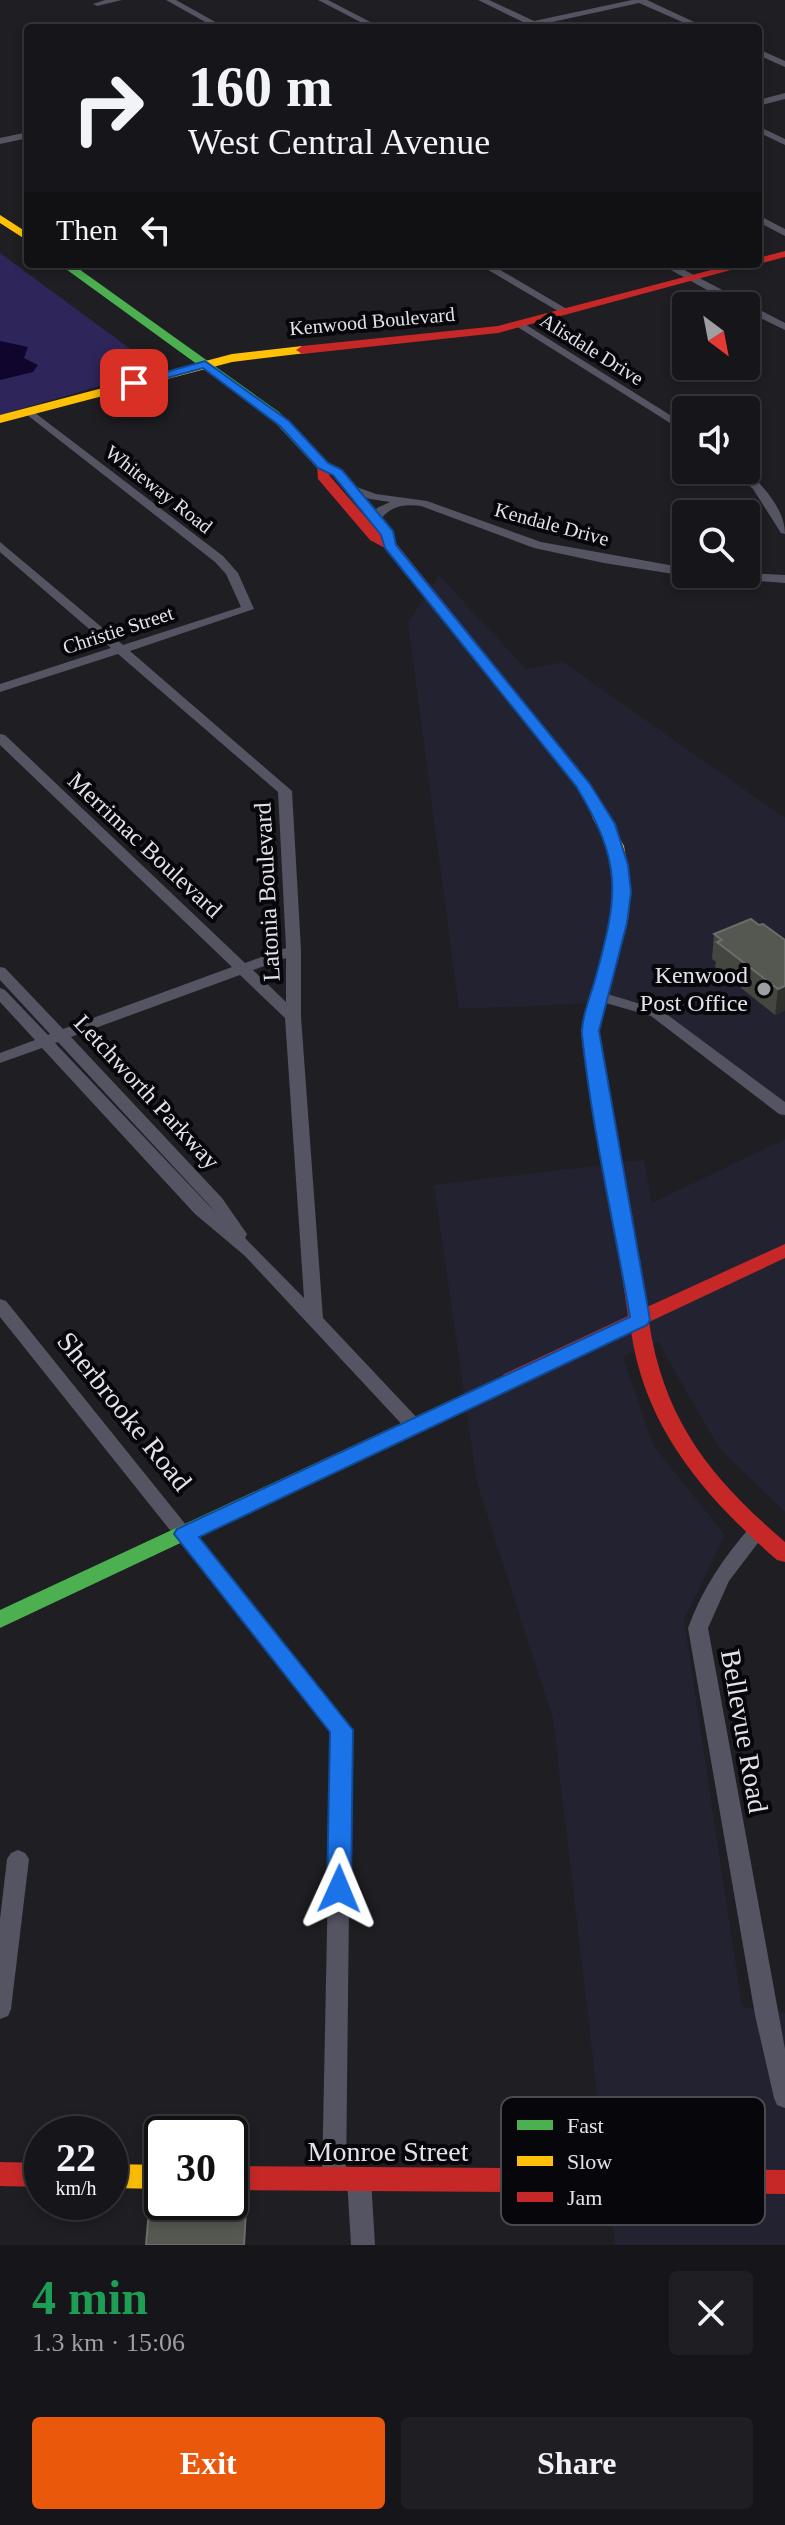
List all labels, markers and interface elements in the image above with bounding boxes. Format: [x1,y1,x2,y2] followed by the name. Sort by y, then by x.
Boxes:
[56,56,160,160] icon: right
[188,56,333,118] text: 160 m
[188,122,490,162] text: West Central Avenue
[134,208,178,252] icon: left
[56,213,118,246] text: Then
[672,292,760,380] north arrow
[672,292,760,588] map controls
[288,303,456,339] street label: Kenwood Boulevard
[536,309,648,389] street label: Alisdale Drive
[100,349,168,417] pin
[112,361,156,405] icon: arrive
[672,396,760,484] button: sound
[101,440,217,538] street label: Whiteway Road
[493,498,612,550] street label: Kendale Drive
[672,500,760,588] button: search
[60,602,176,658] street label: Christie Street
[63,767,227,923] street label: Merrimac Boulevard
[249,802,285,982] street label: Latonia Boulevard
[640,962,748,1016] place label: Kenwood Post Office
[755,980,773,998] marker: Kenwood Post Office
[69,1010,225,1174] street label: Letchworth Parkway
[51,1326,198,1497] street label: Sherbrooke Road
[715,1647,774,1815] street label: Bellevue Road
[297,1847,381,1931] position arrow
[501,2097,765,2225] legend
[567,2113,604,2138] text: Fast
[144,2116,248,2220] speed limit sign: 30
[56,2135,96,2180] text: 22
[308,2136,469,2167] street label: Monroe Street
[567,2149,612,2174] text: Slow
[55,2177,97,2199] text: km/h
[567,2185,602,2210] text: Jam
[32,2271,148,2324] text: 4 min
[669,2271,753,2355] button: close
[32,2328,185,2357] text: 1.3 km · 15:06
[32,2417,385,2509] button: Exit
[401,2417,753,2509] button: Share

